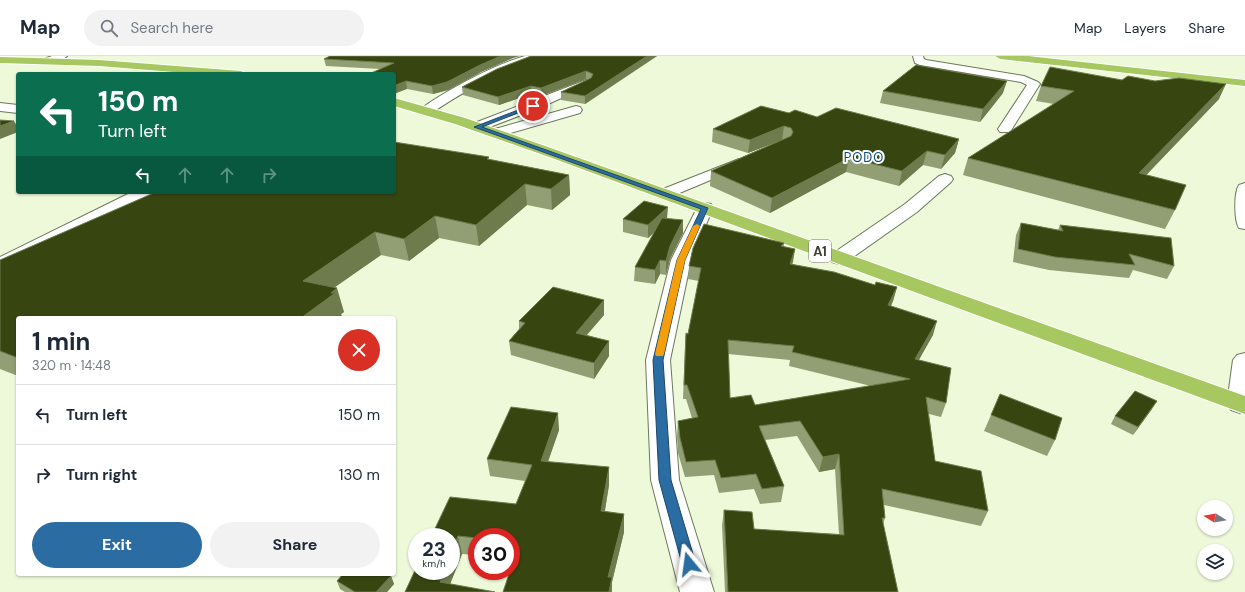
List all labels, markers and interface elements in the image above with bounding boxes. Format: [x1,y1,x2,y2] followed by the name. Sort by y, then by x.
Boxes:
[84,10,364,46] search box
[20,15,60,40] text: Map
[98,17,120,39] icon: search
[130,18,213,38] text: Search here
[1074,19,1102,37] text: Map
[1124,19,1166,37] text: Layers
[1188,19,1225,37] text: Share
[98,83,178,120] text: 150 m
[32,88,84,140] icon: left
[516,89,550,123] pin
[522,95,544,117] icon: arrive
[98,119,167,143] text: Turn left
[844,149,884,166] district label: PODO
[132,164,154,186] icon: left
[174,164,196,186] icon: ahead
[216,164,238,186] icon: ahead
[258,164,280,186] icon: right
[809,240,831,262] road number: A1
[32,326,90,357] text: 1 min
[338,329,380,371] button: close
[32,357,111,374] text: 320 m · 14:48
[32,404,54,426] icon: left
[66,405,127,425] text: Turn left
[339,405,380,425] text: 150 m
[32,464,54,486] icon: right
[66,465,137,485] text: Turn right
[339,465,380,485] text: 130 m
[1197,500,1233,536] north arrow
[1197,500,1233,580] map controls
[32,522,202,568] button: Exit
[210,522,380,568] button: Share
[468,528,520,580] speed limit sign: 30
[422,536,446,562] text: 23
[668,543,710,585] position arrow
[1197,544,1233,580] button: layers
[422,557,446,570] text: km/h

